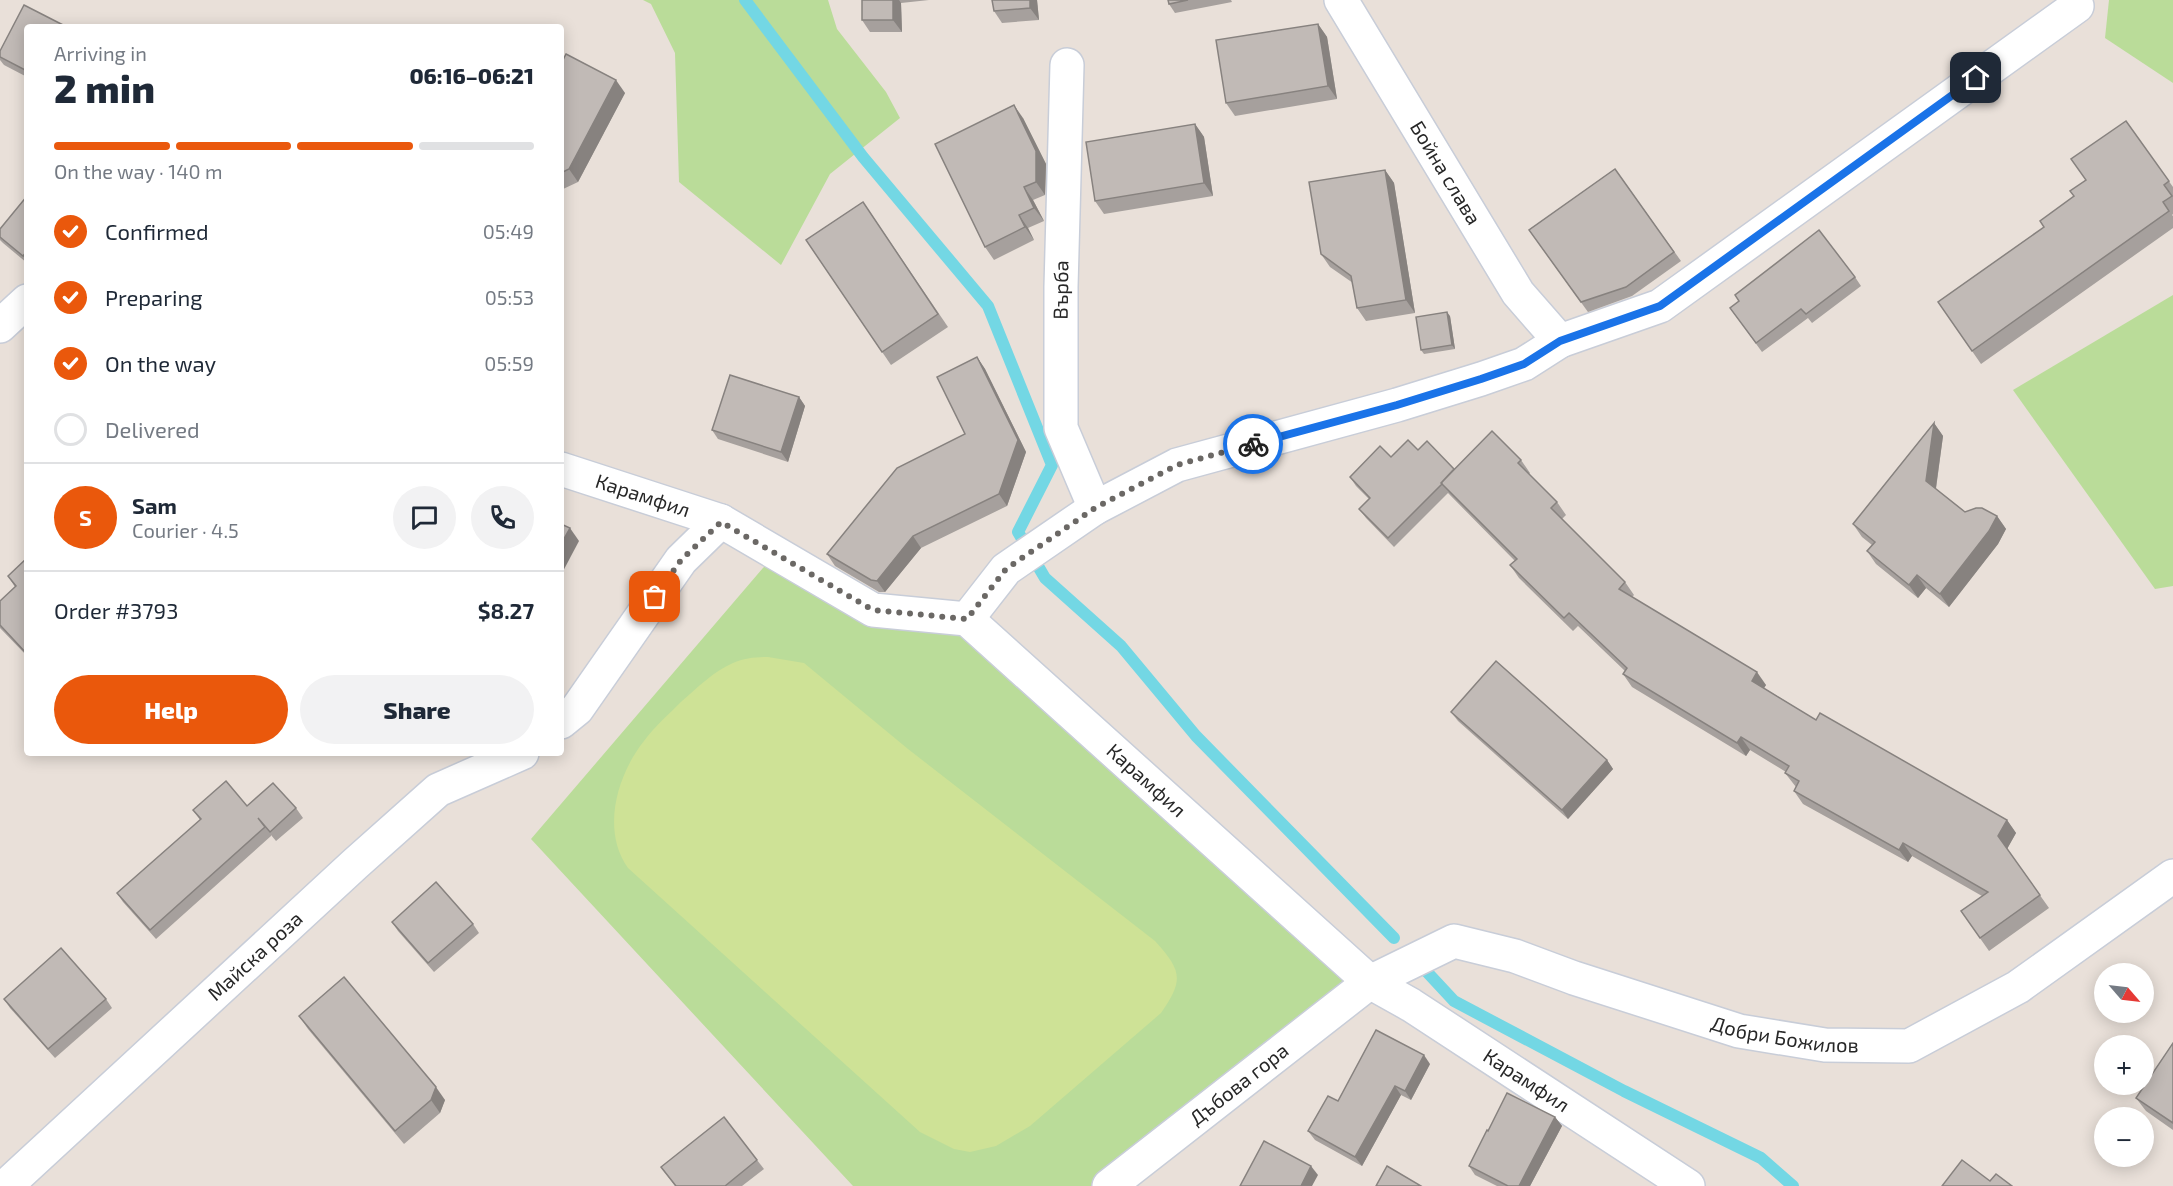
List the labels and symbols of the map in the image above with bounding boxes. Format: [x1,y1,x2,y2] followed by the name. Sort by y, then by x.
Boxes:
[1950,52,2001,103] pin
[1406,116,1487,228] street label: Бойна слава
[1047,260,1073,320] street label: Върба
[1223,414,1283,474] courier
[593,468,693,521] street label: Карамфил
[629,571,680,622] pin
[1102,738,1191,821] street label: Карамфил
[202,906,307,1005] street label: Майска роза
[2094,963,2154,1023] north arrow
[1709,1010,1859,1056] street label: Добри Божилов
[1184,1037,1293,1130] street label: Дъбова гора
[1479,1043,1575,1116] street label: Карамфил

